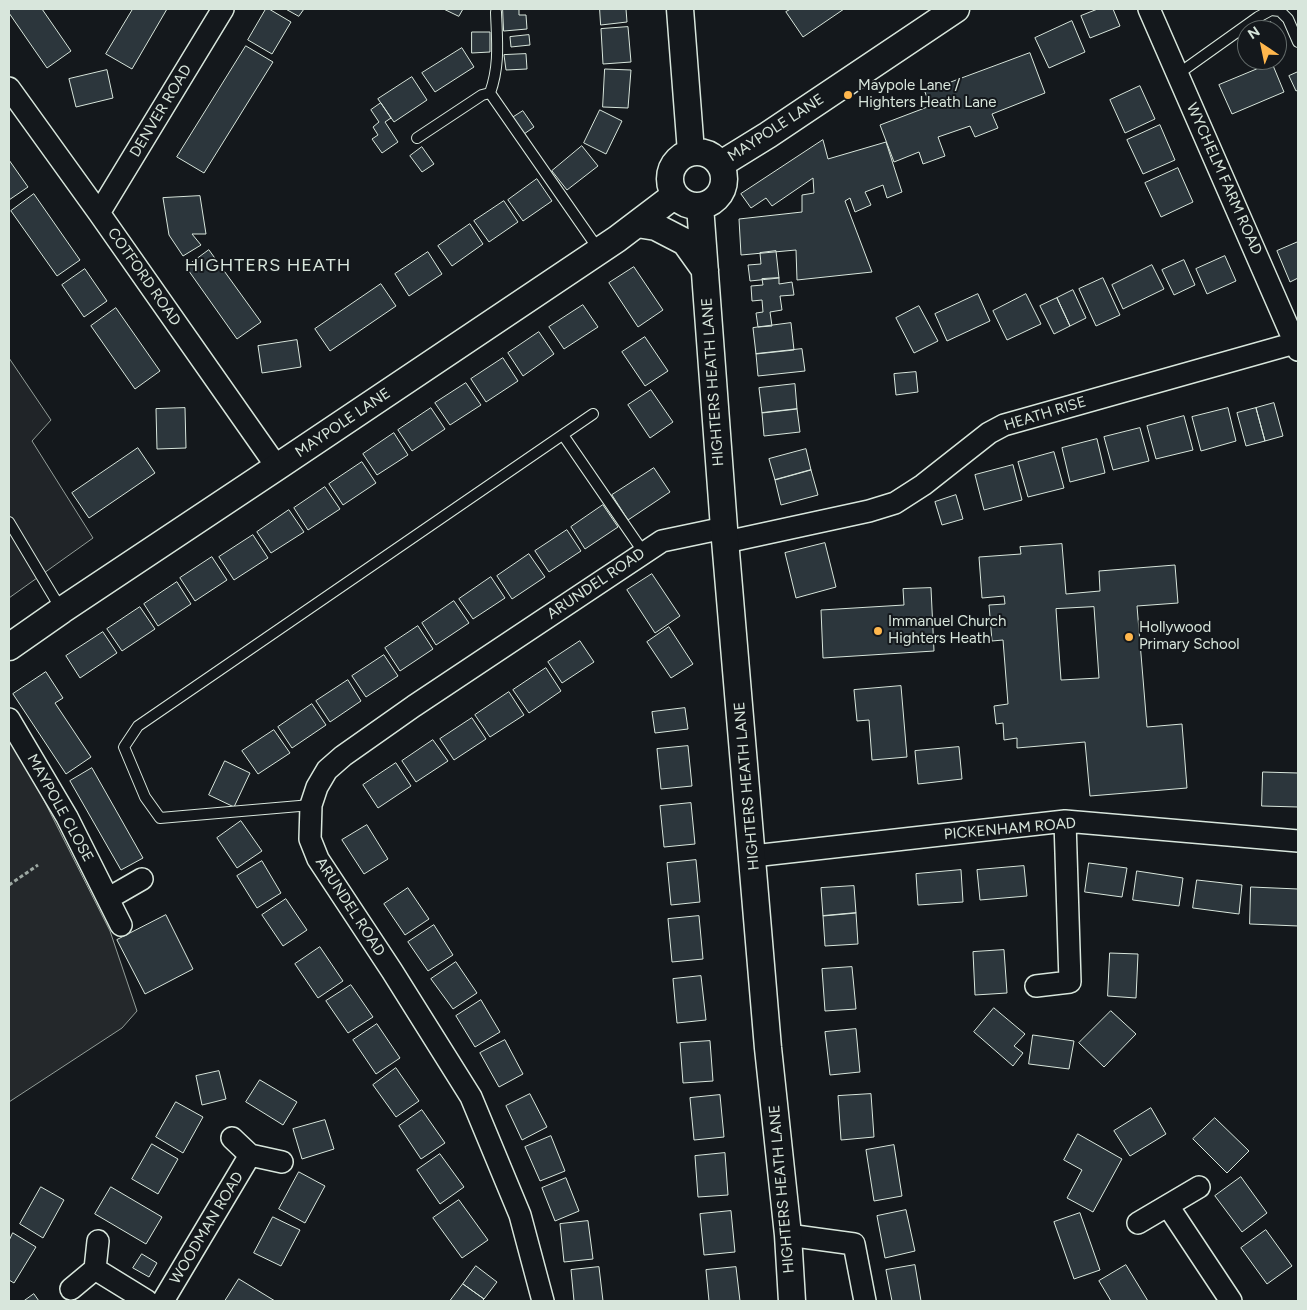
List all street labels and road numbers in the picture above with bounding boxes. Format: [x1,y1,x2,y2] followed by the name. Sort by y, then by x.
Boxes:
[126,61,196,161] street label: DENVER ROAD
[725,90,827,166] street label: MAYPOLE LANE
[1182,100,1266,258] street label: WYCHELM FARM ROAD
[104,225,184,329] street label: COTFORD ROAD
[698,297,728,467] street label: HIGHTERS HEATH LANE
[292,385,394,461] street label: MAYPOLE LANE
[1002,393,1088,435] street label: HEATH RISE
[544,545,648,623] street label: ARUNDEL ROAD
[731,701,763,871] street label: HIGHTERS HEATH LANE
[23,751,97,865] street label: MAYPOLE CLOSE
[943,814,1077,844] street label: PICKENHAM ROAD
[311,854,389,960] street label: ARUNDEL ROAD
[766,1104,798,1274] street label: HIGHTERS HEATH LANE
[166,1169,248,1287] street label: WOODMAN ROAD

